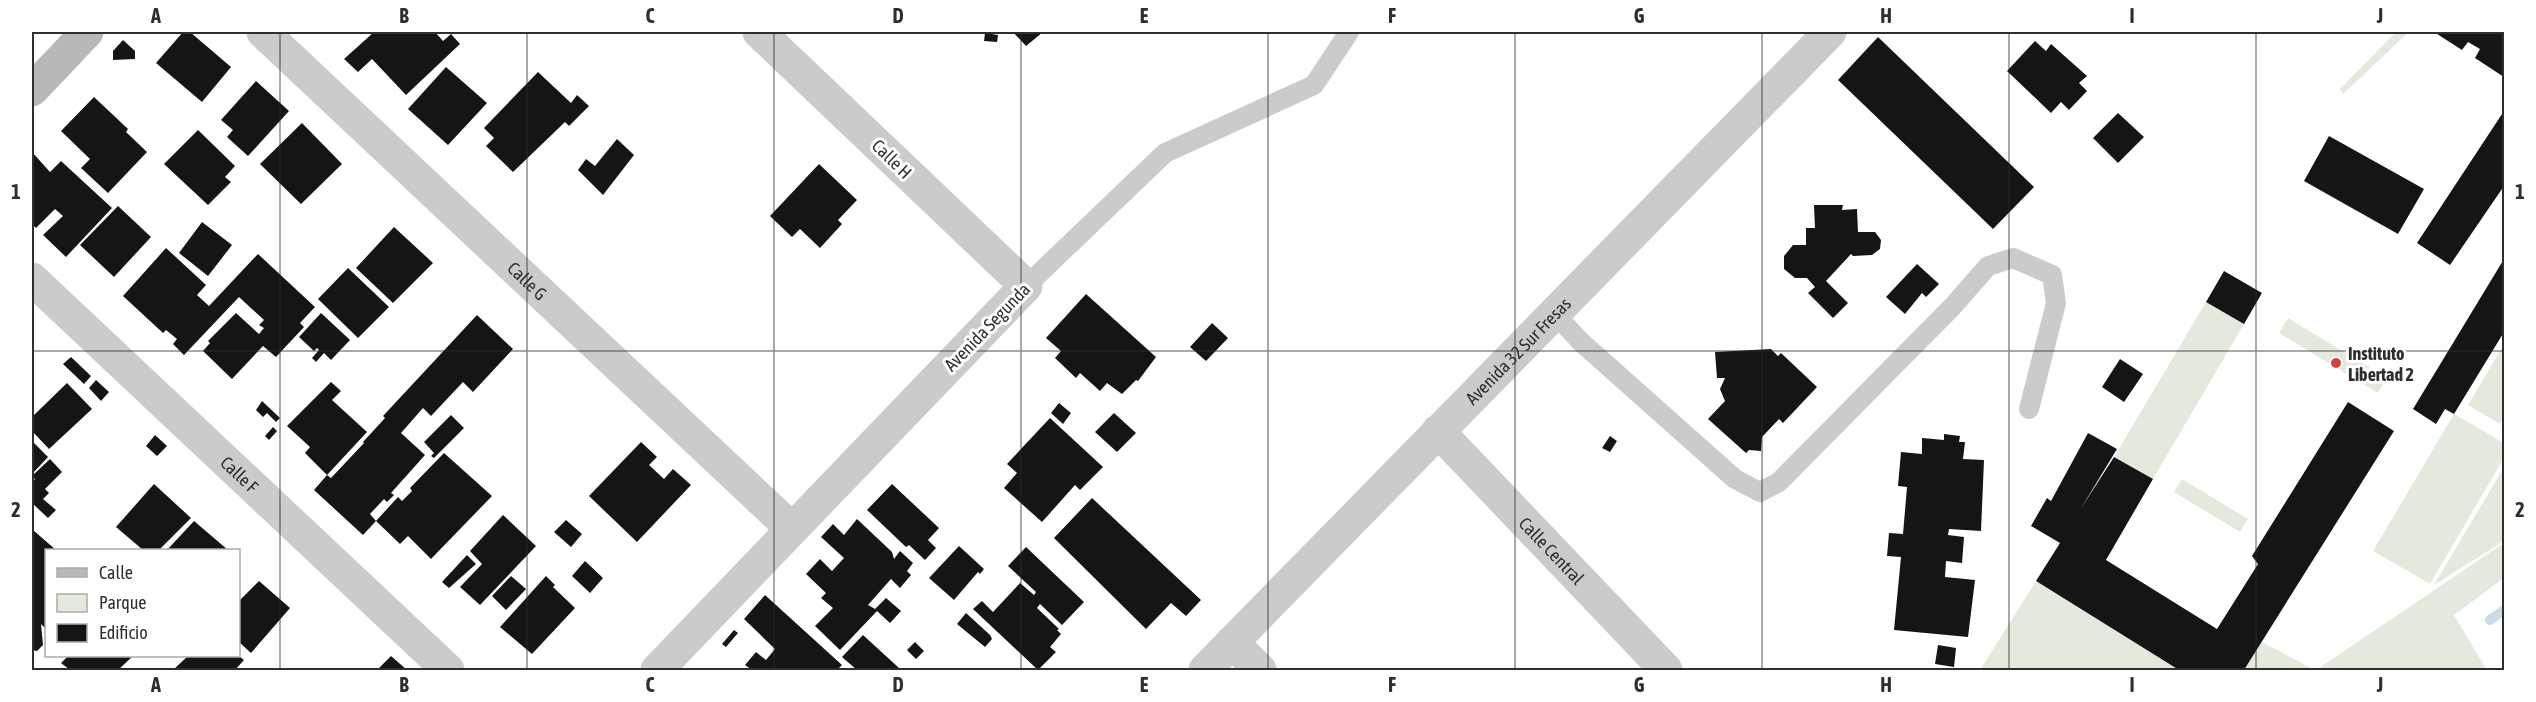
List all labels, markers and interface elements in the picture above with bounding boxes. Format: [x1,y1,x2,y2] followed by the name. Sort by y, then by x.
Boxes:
[150,4,161,27] text: A
[399,4,409,27] text: B
[646,4,655,27] text: C
[892,4,904,27] text: D
[1140,4,1149,27] text: E
[1388,4,1396,27] text: F
[1634,4,1645,27] text: G
[1880,4,1892,27] text: H
[2129,4,2135,27] text: I
[2376,4,2383,27] text: J
[868,135,916,183] street label: Calle H
[11,180,21,203] text: 1
[2515,180,2525,203] text: 1
[504,257,552,304] street label: Calle G
[940,279,1034,375] street label: Avenida Segunda
[1461,293,1575,409] street label: Avenida 32 Sur Fresas
[2348,343,2414,385] place label: Instituto Libertad 2
[2329,356,2343,370] marker: Instituto Libertad 2
[217,452,263,497] street label: Calle F
[11,498,21,521] text: 2
[2515,498,2525,521] text: 2
[1515,512,1589,588] street label: Calle Central
[45,549,240,657] legend
[99,562,133,583] text: Calle
[99,592,147,613] text: Parque
[99,622,148,643] text: Edificio
[150,673,161,696] text: A
[399,673,409,696] text: B
[646,673,655,696] text: C
[892,673,904,696] text: D
[1140,673,1149,696] text: E
[1388,673,1396,696] text: F
[1634,673,1645,696] text: G
[1880,673,1892,696] text: H
[2129,673,2135,696] text: I
[2376,673,2383,696] text: J

